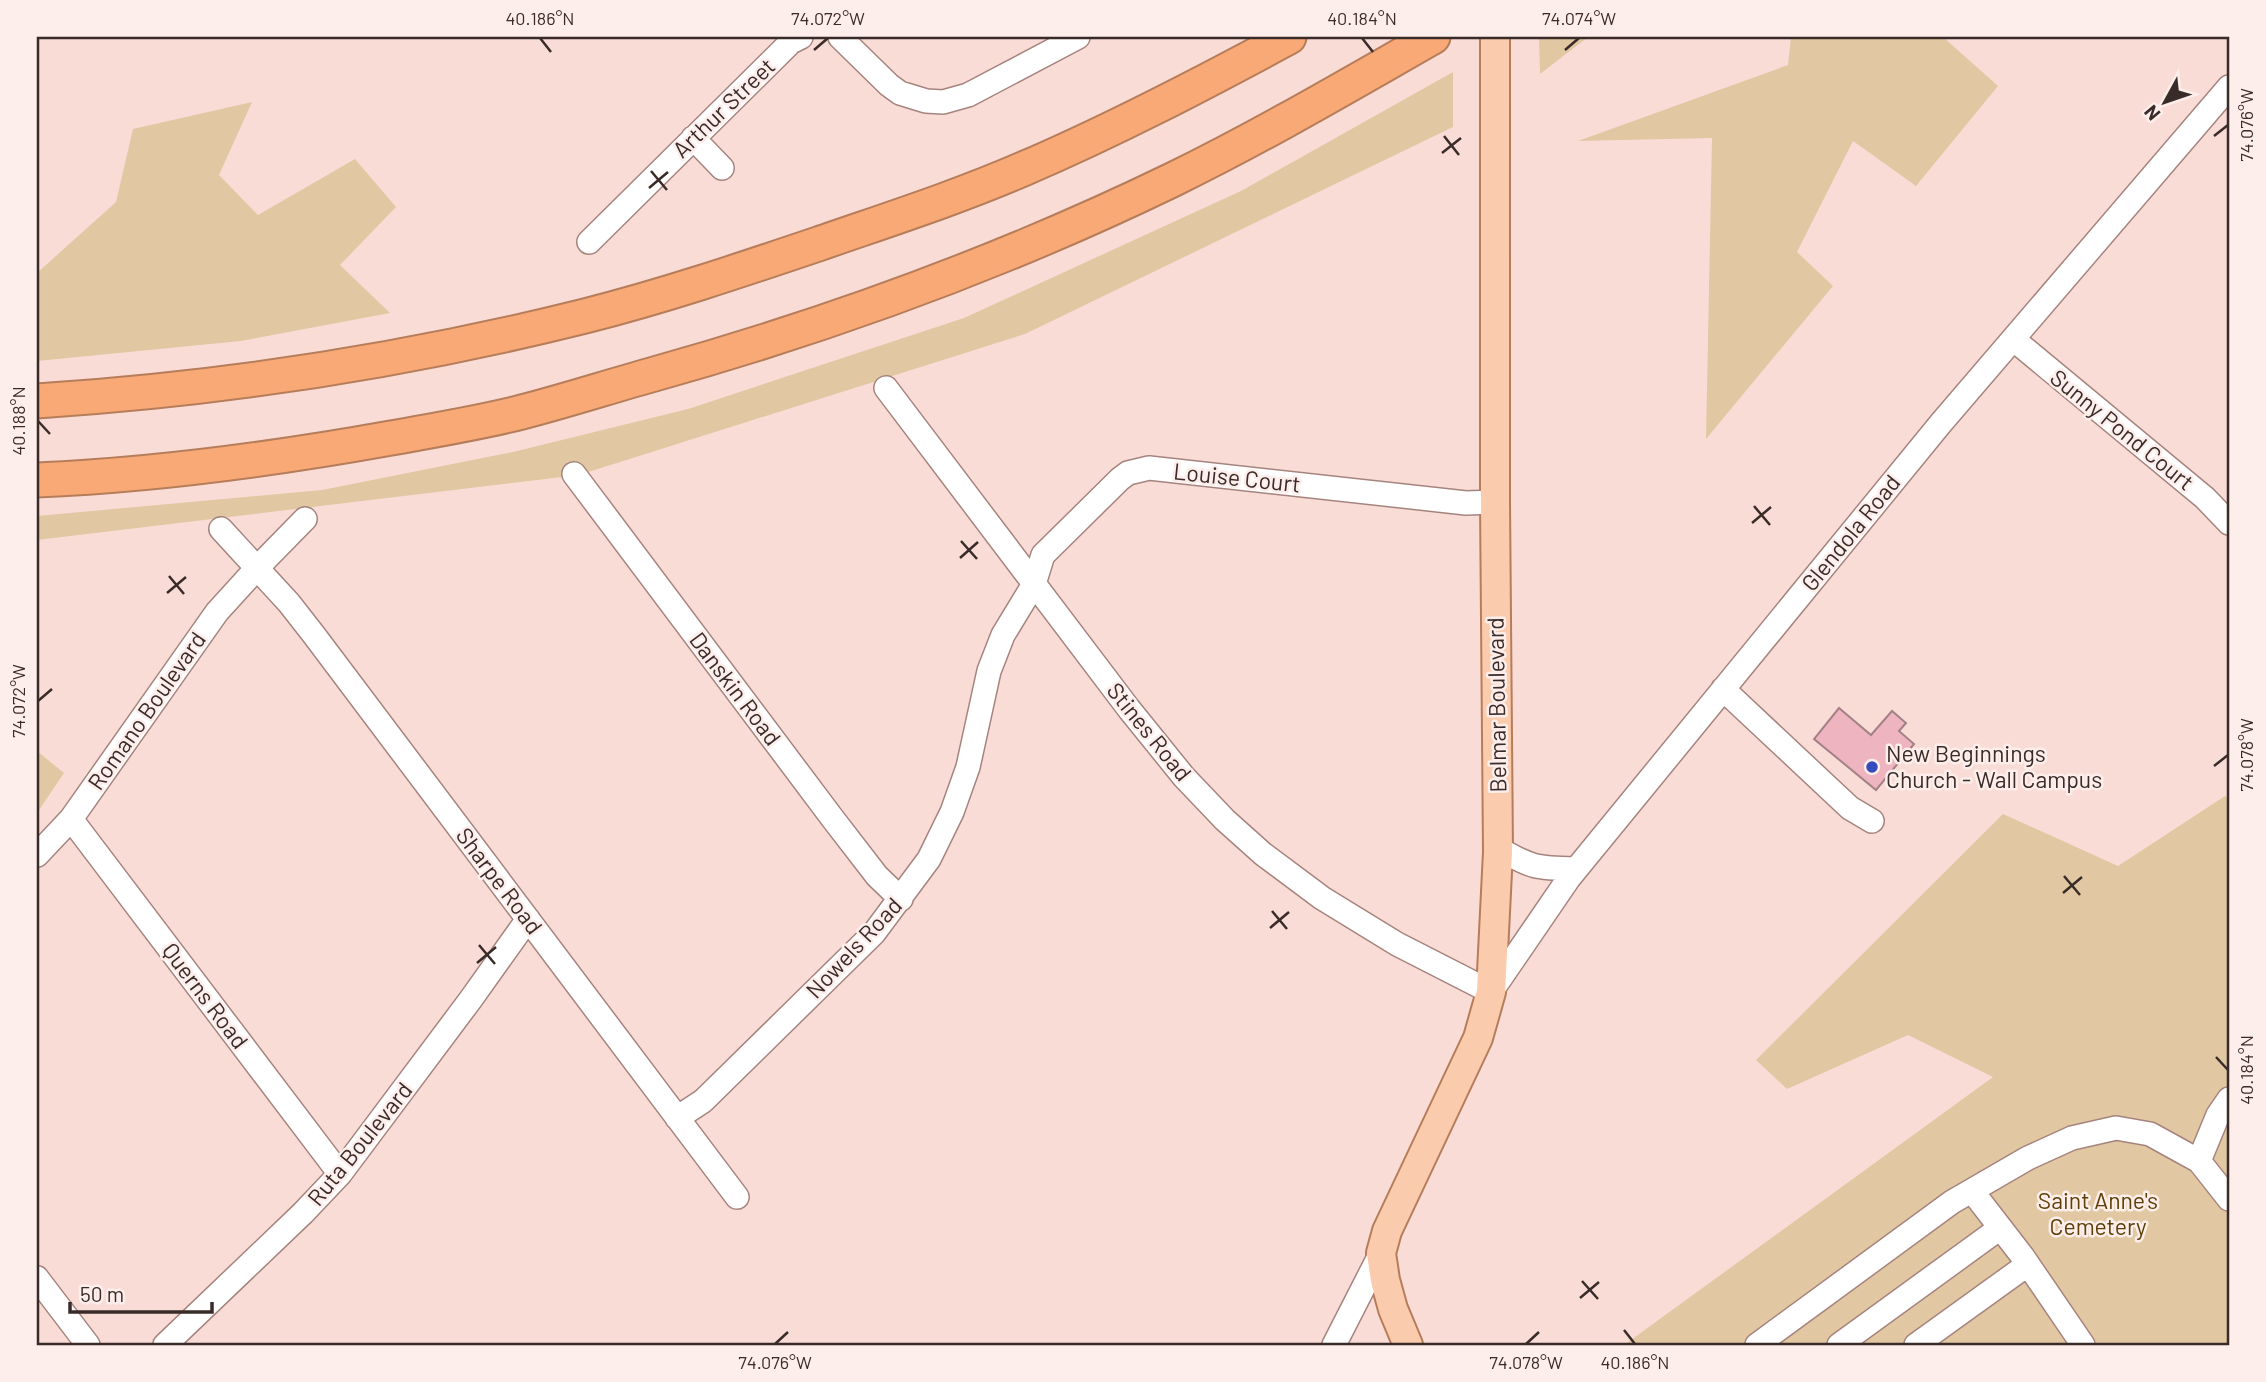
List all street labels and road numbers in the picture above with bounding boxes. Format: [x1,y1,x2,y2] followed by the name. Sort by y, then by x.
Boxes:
[666,52,780,163] street label: Arthur Street
[2045,363,2200,496] street label: Sunny Pond Court
[1172,456,1302,498] street label: Louise Court
[1795,469,1906,596] street label: Glendola Road
[1480,617,1512,793] street label: Belmar Boulevard
[81,626,211,795] street label: Romano Boulevard
[684,626,787,751] street label: Danskin Road
[1102,677,1198,786] street label: Stines Road
[451,822,549,939] street label: Sharpe Road
[799,891,907,1004] street label: Nowels Road
[157,937,255,1054] street label: Querns Road
[301,1076,418,1211] street label: Ruta Boulevard

